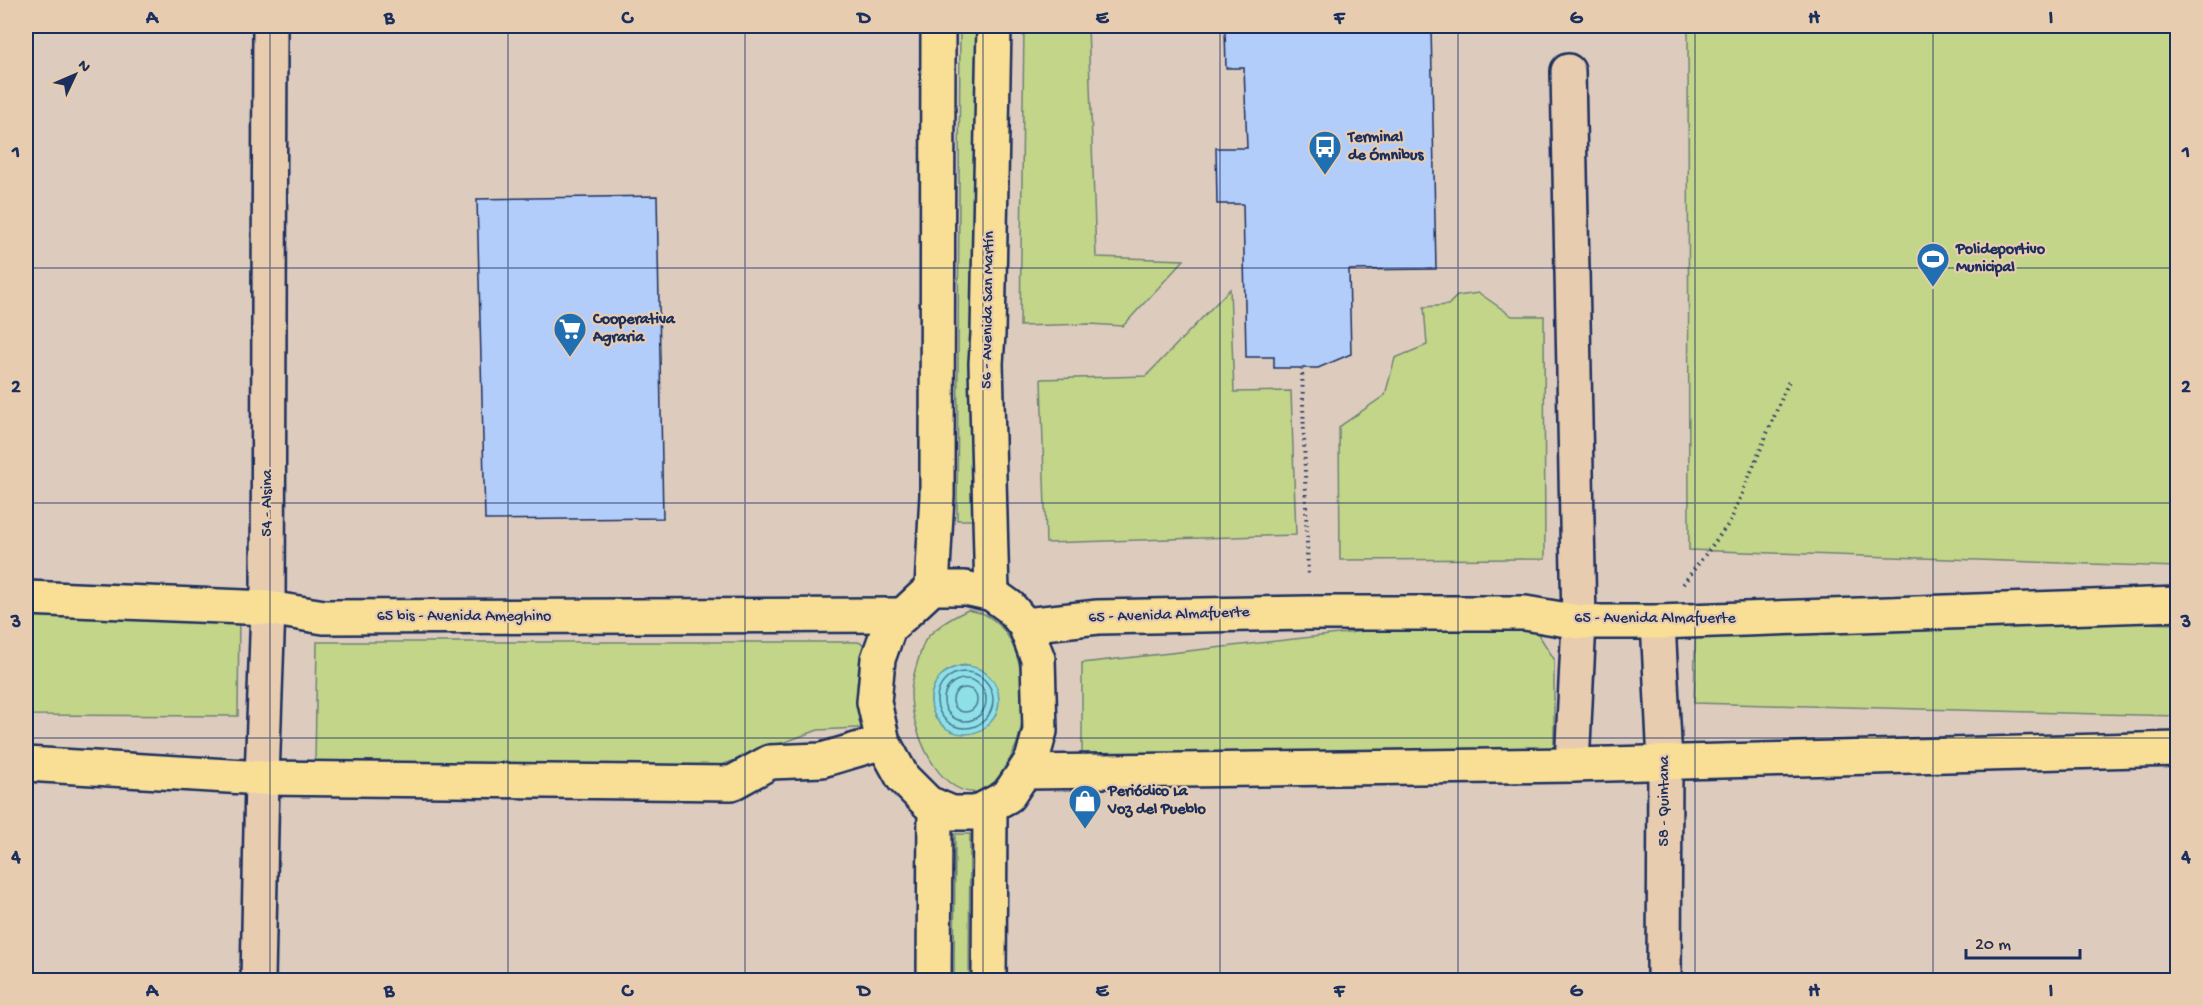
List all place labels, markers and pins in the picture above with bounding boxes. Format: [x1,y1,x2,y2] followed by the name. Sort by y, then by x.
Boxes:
[1307,129,1343,176] bus stop icon: Terminal de Ómnibus
[1346,129,1424,166] place label: Terminal de Ómnibus
[1915,241,1951,288] sports icon: Polideportivo Municipal
[1955,241,2046,278] place label: Polideportivo Municipal
[552,311,588,358] supermarket icon: Cooperativa Agraria
[592,311,676,348] place label: Cooperativa Agraria
[1067,783,1103,830] shop icon: Periódico La Voz del Pueblo
[1107,783,1207,820] place label: Periódico La Voz del Pueblo

